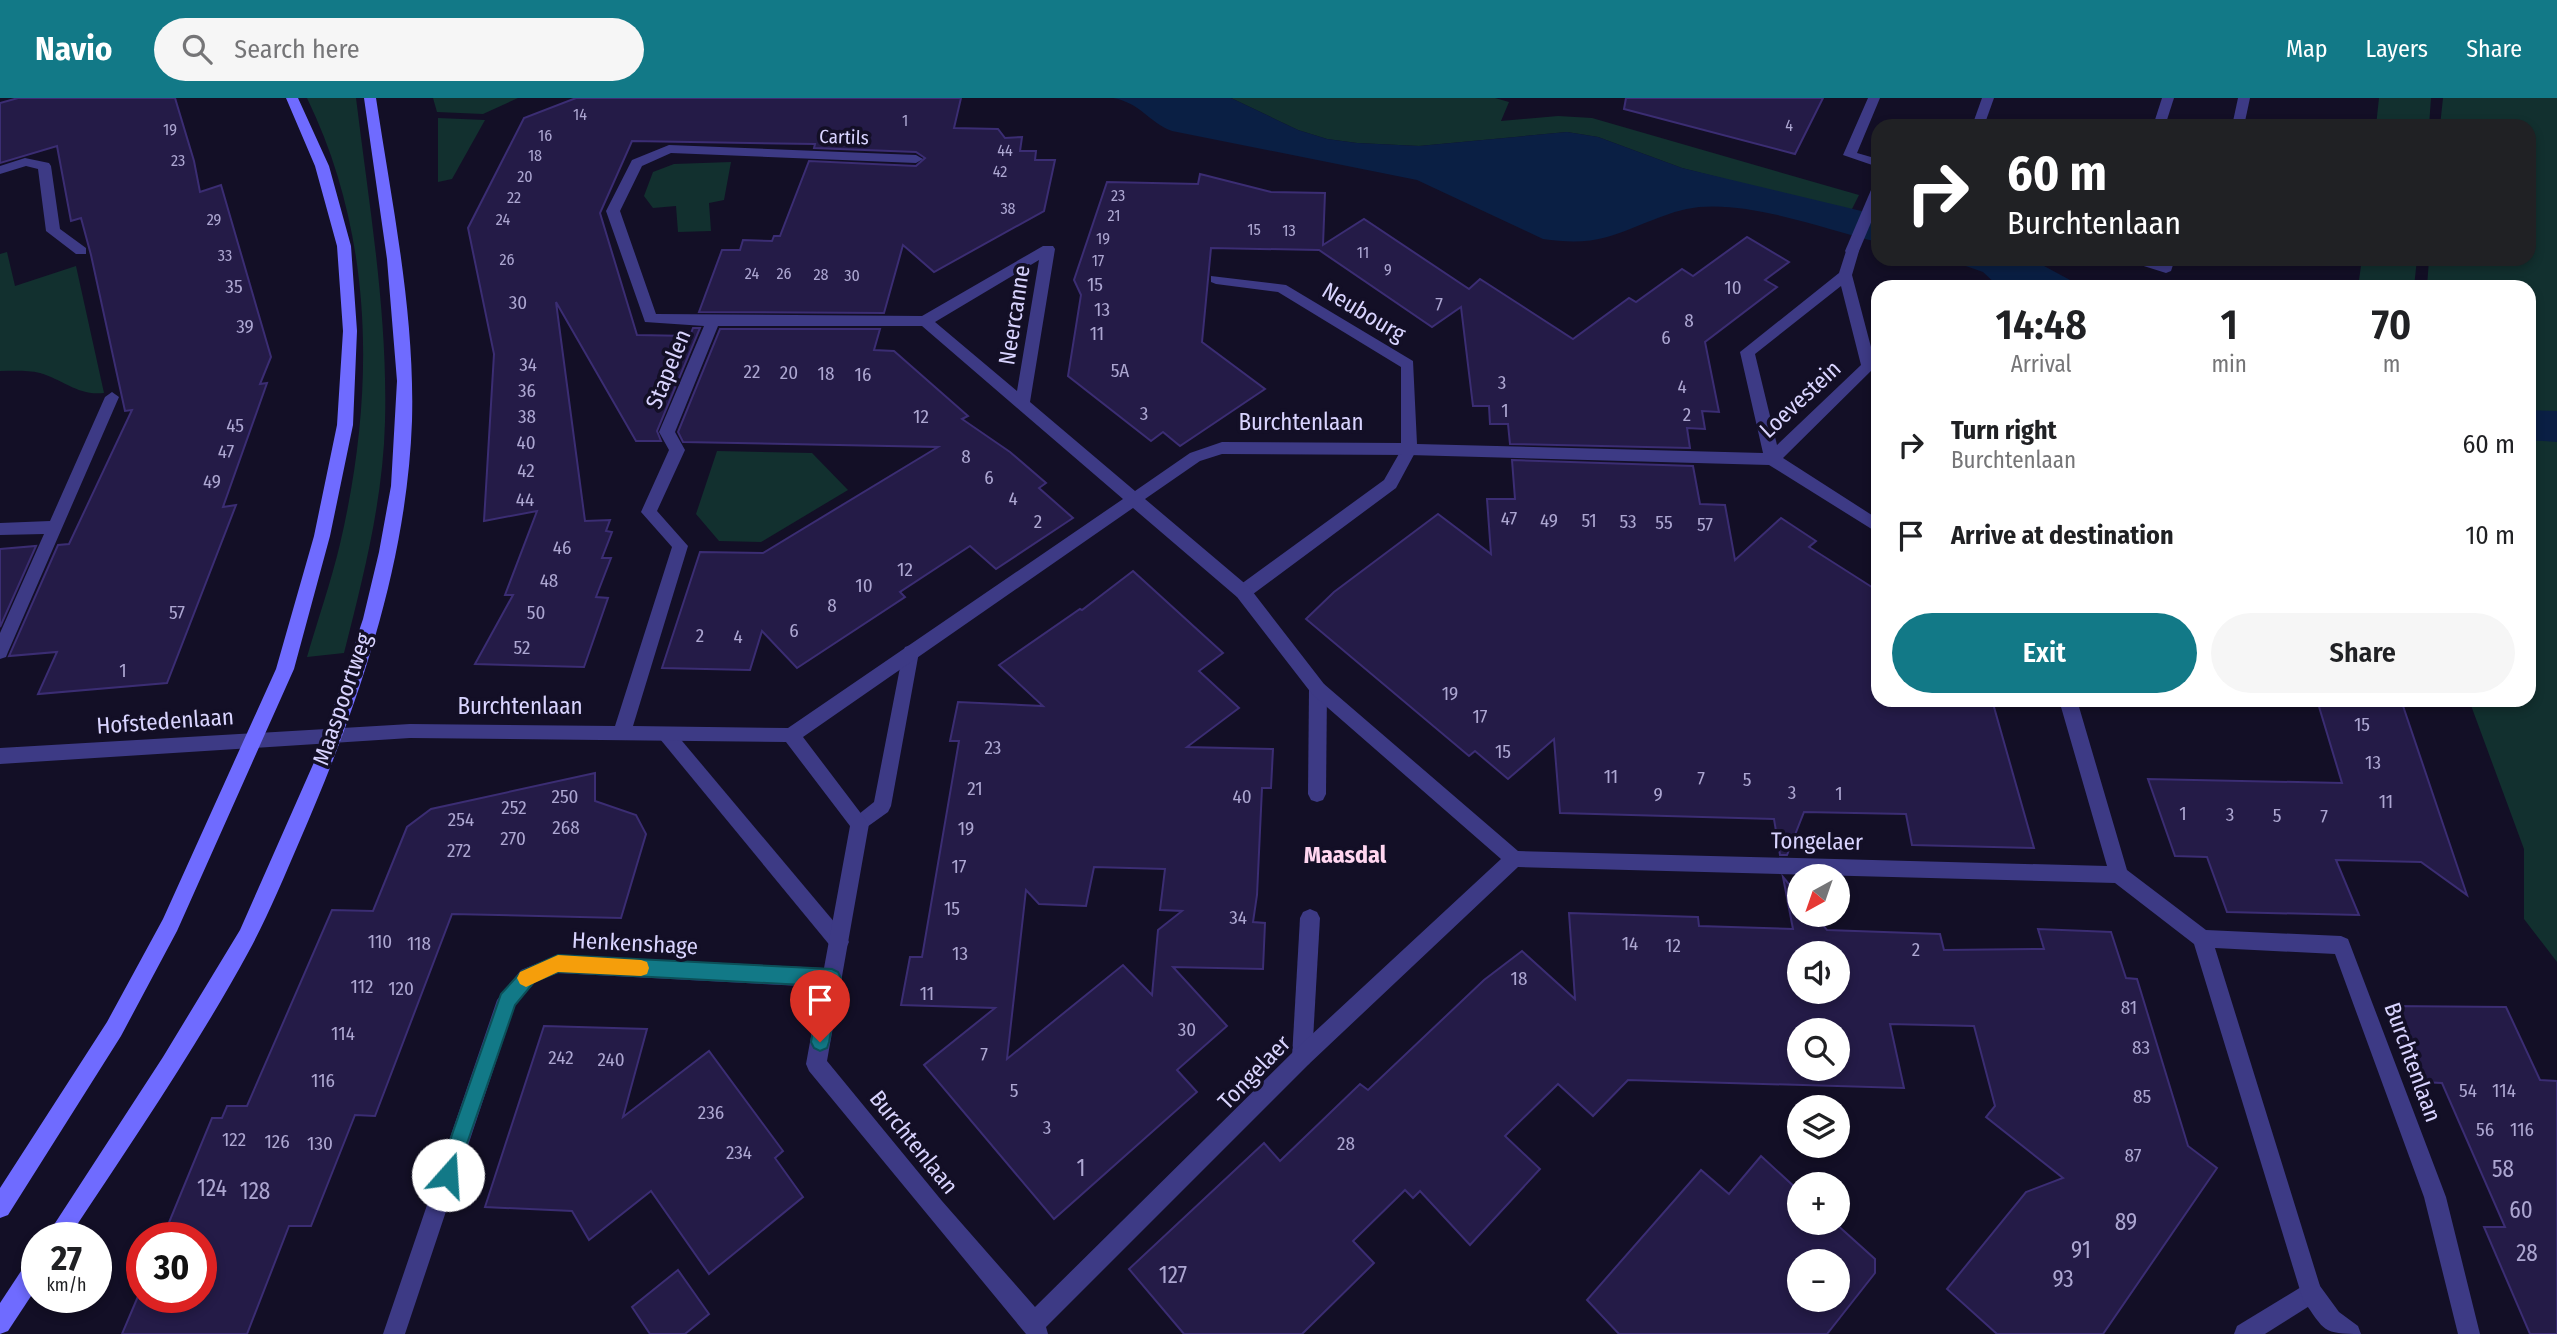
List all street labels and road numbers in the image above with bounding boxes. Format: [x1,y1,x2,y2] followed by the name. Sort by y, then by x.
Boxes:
[819,125,869,149] street label: Cartils
[992,263,1036,367] street label: Neercanne
[1317,276,1411,348] street label: Neubourg
[639,325,697,413] street label: Stapelen
[1754,354,1846,444] street label: Loevestein
[1238,408,1364,436] street label: Burchtenlaan
[306,629,378,769] street label: Maaspoortweg
[457,692,583,720] street label: Burchtenlaan
[95,702,235,740] street label: Hofstedenlaan
[1771,826,1863,856] street label: Tongelaer
[571,926,699,960] street label: Henkenshage
[2378,998,2448,1126] street label: Burchtenlaan
[1212,1029,1296,1115] street label: Tongelaer
[864,1085,964,1199] street label: Burchtenlaan

